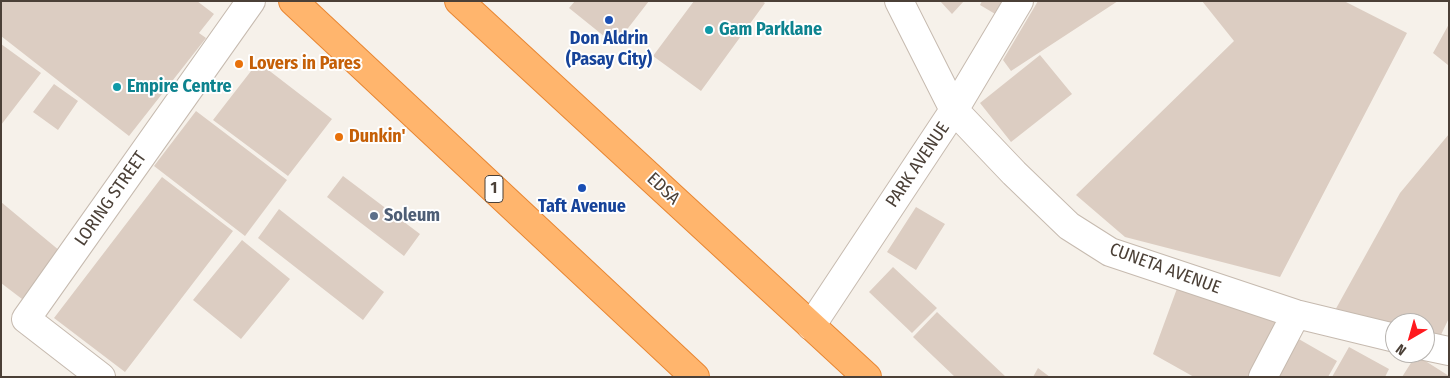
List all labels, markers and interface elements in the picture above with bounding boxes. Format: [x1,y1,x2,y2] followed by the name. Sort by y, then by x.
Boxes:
[603,14,615,26] marker: Don Aldrin (Pasay City)
[719,19,822,41] place label: Gam Parklane
[703,24,715,36] marker: Gam Parklane
[566,28,652,70] place label: Don Aldrin (Pasay City)
[249,53,361,75] place label: Lovers in Pares
[233,58,245,70] marker: Lovers in Pares
[127,76,232,98] place label: Empire Centre
[111,81,123,93] marker: Empire Centre
[882,118,954,212] street label: PARK AVENUE
[349,126,406,148] place label: Dunkin'
[333,131,345,143] marker: Dunkin'
[71,148,151,250] street label: LORING STREET
[642,168,684,210] street label: EDSA
[485,175,503,202] road number: 1
[576,182,588,194] marker: Taft Avenue
[538,196,626,218] place label: Taft Avenue
[384,205,440,227] place label: Soleum
[368,210,380,222] marker: Soleum
[1106,239,1224,299] street label: CUNETA AVENUE
[1385,313,1435,363] north arrow
[1393,340,1410,359] text: N

